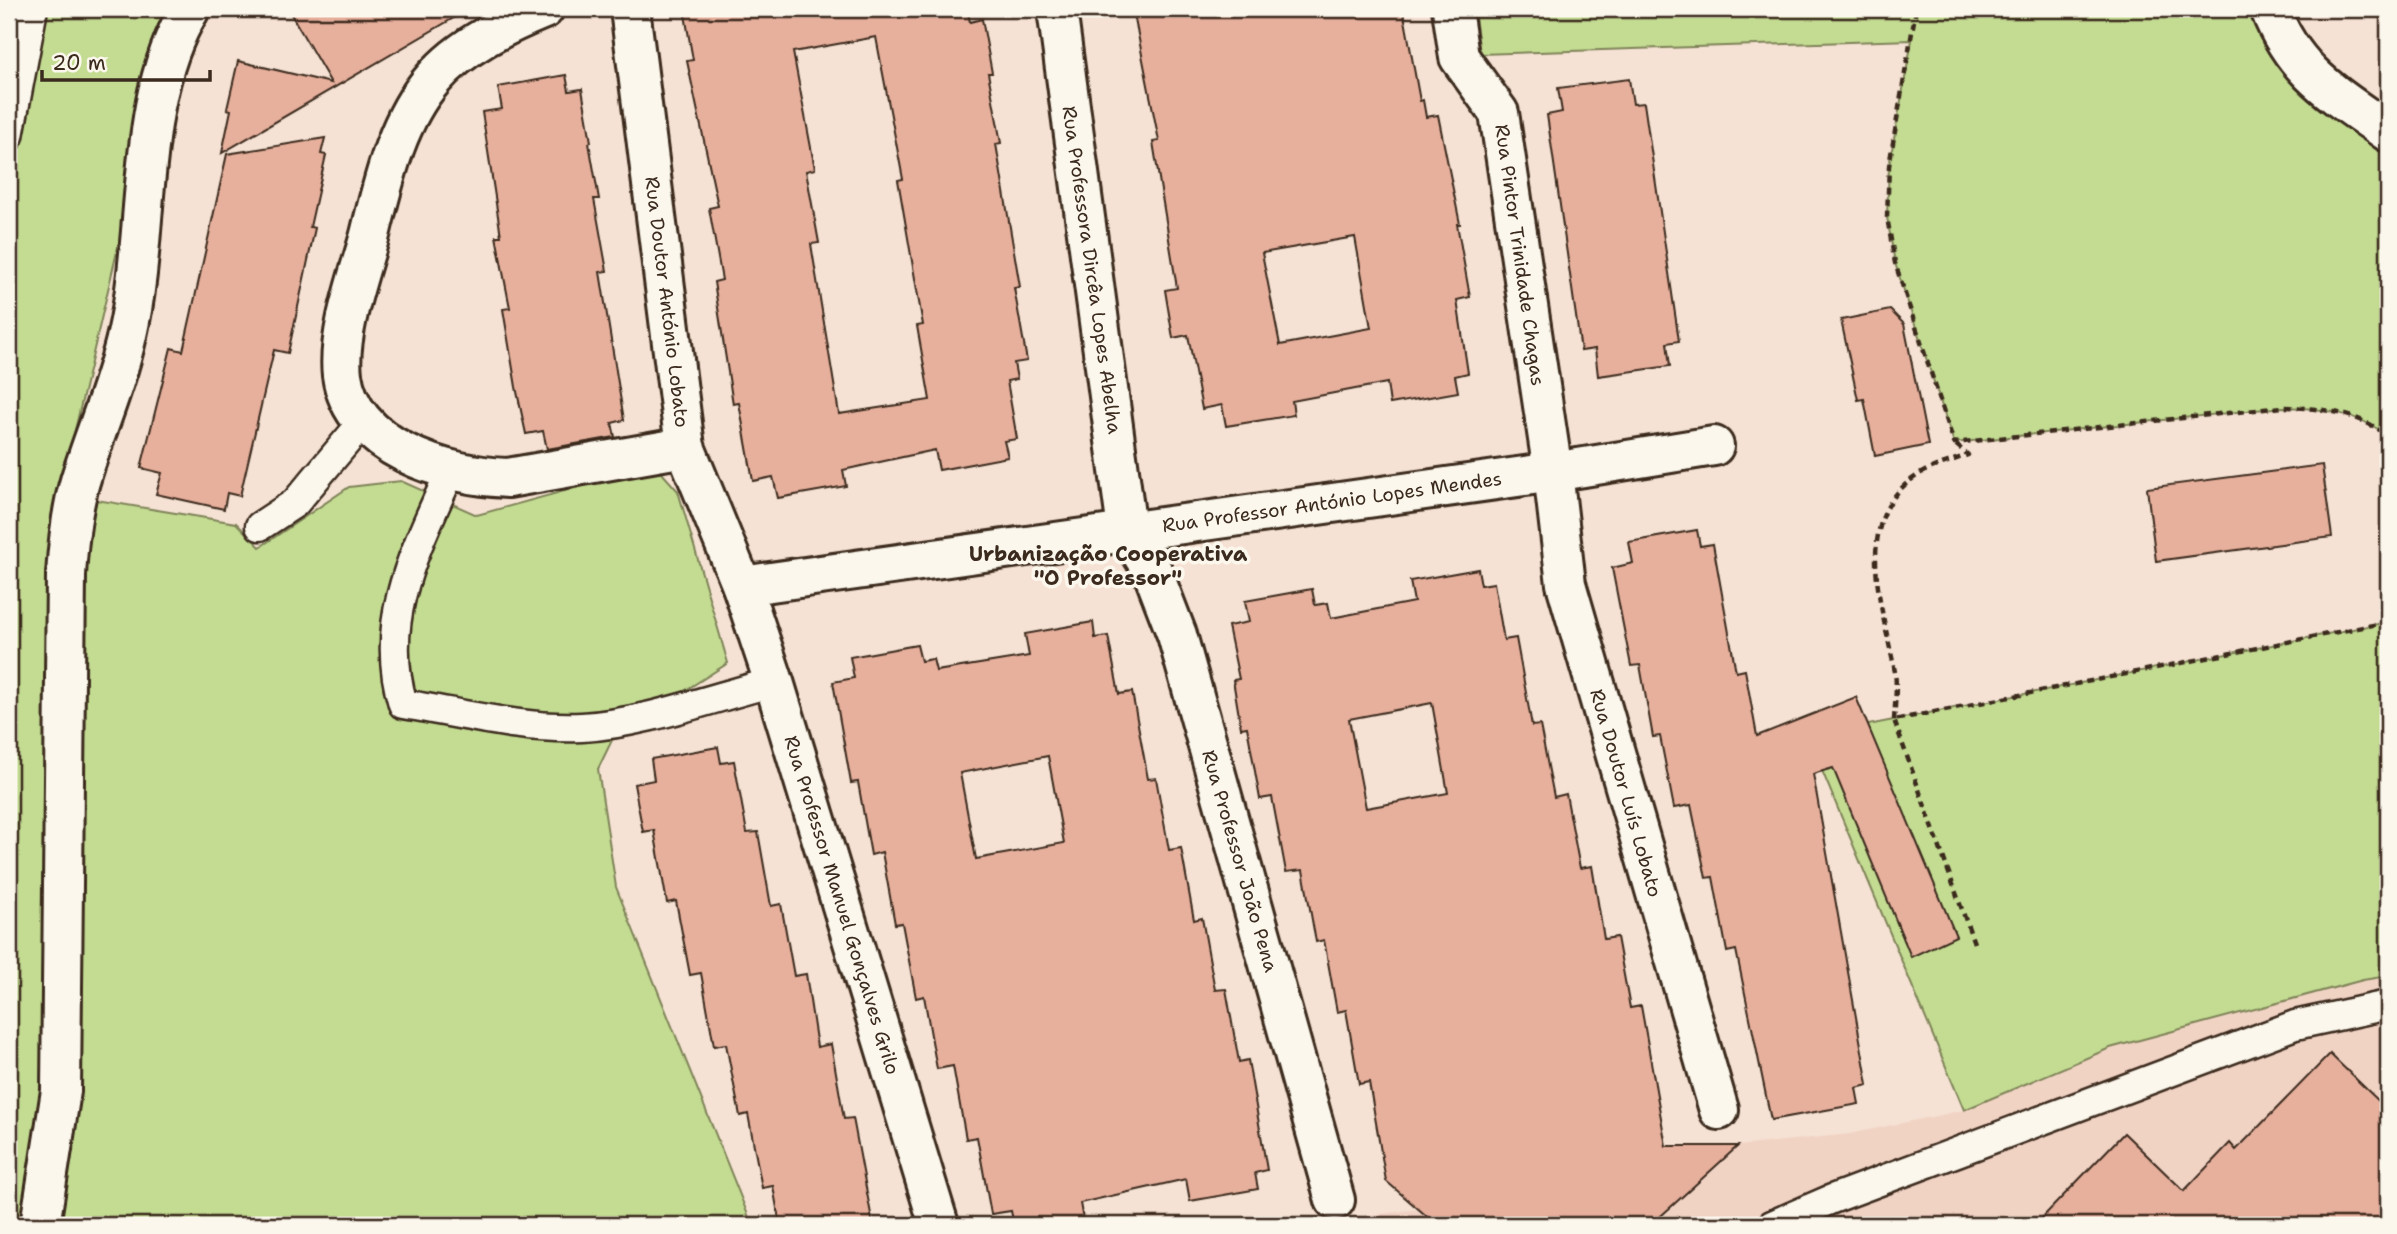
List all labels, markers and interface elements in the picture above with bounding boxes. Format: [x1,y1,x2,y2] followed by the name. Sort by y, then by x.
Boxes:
[42,38,210,82] scale bar
[52,49,106,77] text: 20 m
[1057,104,1127,436] street label: Rua Professora Dircêa Lopes Abelha
[1489,123,1551,387] street label: Rua Pintor Trinidade Chagas
[639,175,695,429] street label: Rua Doutor António Lobato
[1161,466,1503,538] street label: Rua Professor António Lopes Mendes
[969,540,1248,592] district label: Urbanização Cooperativa "O Professor"
[1584,686,1668,900] street label: Rua Doutor Luís Lobato
[778,732,906,1078] street label: Rua Professor Manuel Gonçalves Grilo
[1196,747,1284,975] street label: Rua Professor João Pena

